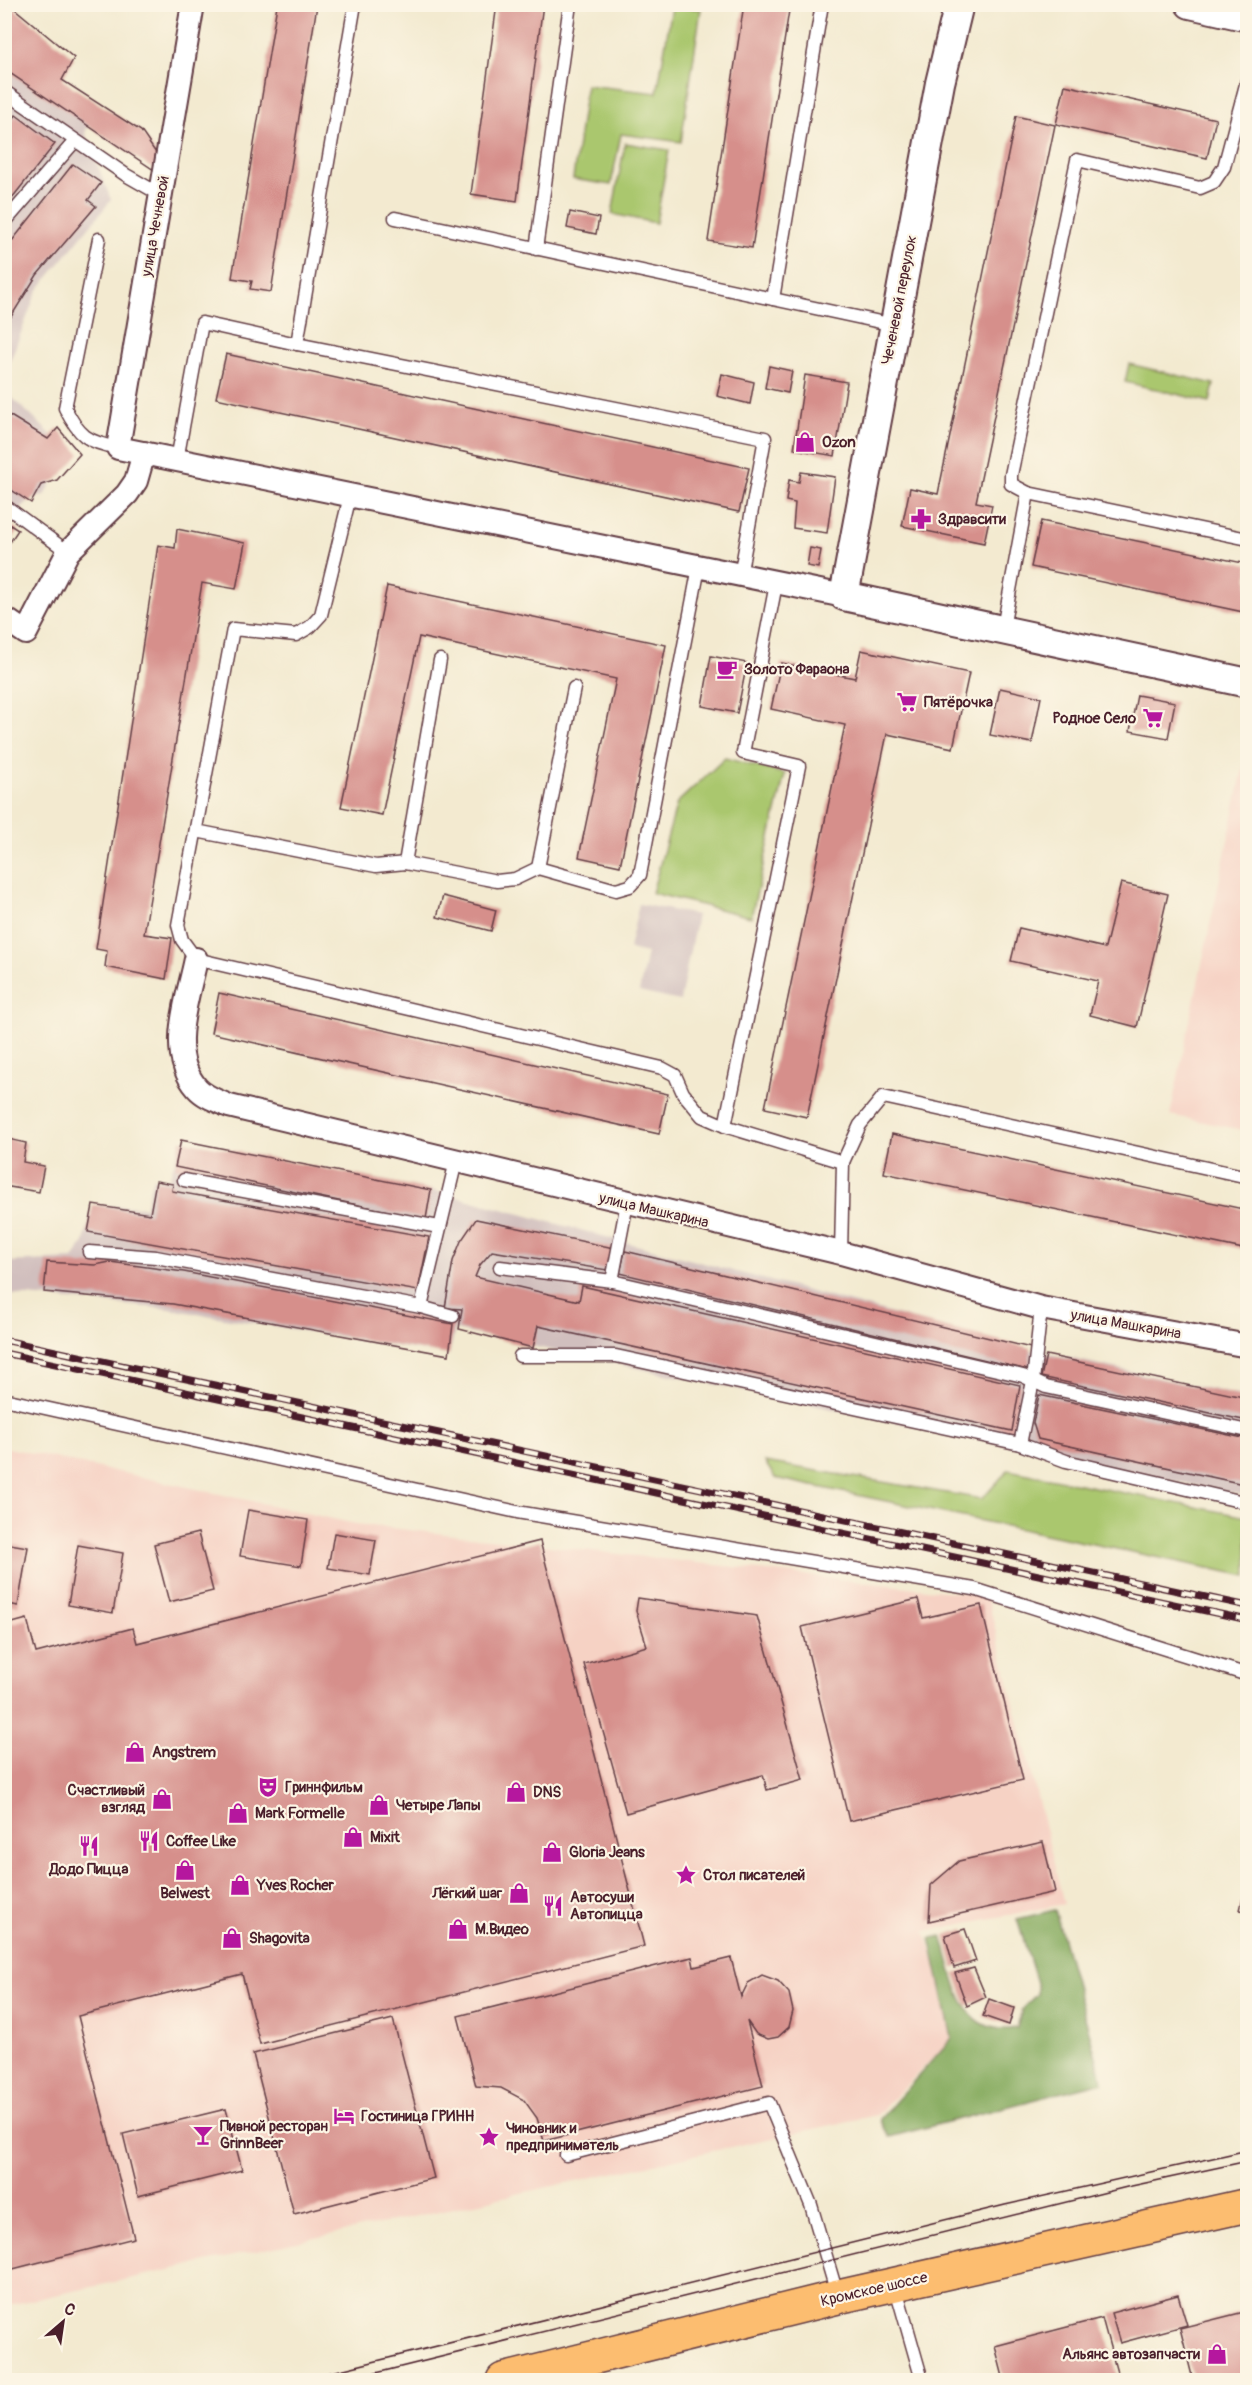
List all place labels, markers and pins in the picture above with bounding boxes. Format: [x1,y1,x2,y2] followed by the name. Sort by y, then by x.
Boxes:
[793,430,817,454] shop icon: Ozon
[822,433,856,452] place label: Ozon
[909,507,933,531] pharmacy icon: Здравсити
[938,510,1006,529] place label: Здравсити
[715,657,739,681] cafe icon: Золото Фараона
[744,660,849,679] place label: Золото Фараона
[895,690,919,714] supermarket icon: Пятёрочка
[924,693,993,712] place label: Пятёрочка
[1141,706,1165,730] supermarket icon: Родное Село
[1053,709,1136,728] place label: Родное Село
[123,1740,147,1764] shop icon: Angstrem
[152,1743,216,1762] place label: Angstrem
[256,1775,280,1799] theatre icon: Гриннфильм
[285,1778,363,1797] place label: Гриннфильм
[504,1780,528,1804] shop icon: DNS
[68,1781,146,1817] place label: Счастливый взгляд
[533,1783,562,1802] place label: DNS
[150,1787,174,1811] shop icon: Счастливый взгляд
[367,1793,391,1817] shop icon: Четыре Лапы
[396,1796,481,1815] place label: Четыре Лапы
[226,1801,250,1825] shop icon: Mark Formelle
[255,1804,345,1823] place label: Mark Formelle
[341,1825,365,1849] shop icon: Mixit
[370,1828,401,1847] place label: Mixit
[137,1829,161,1853] restaurant icon: Coffee Like
[166,1832,237,1851] place label: Coffee Like
[77,1834,101,1858] restaurant icon: Додо Пицца
[540,1840,564,1864] shop icon: Gloria Jeans
[569,1843,645,1862] place label: Gloria Jeans
[173,1858,197,1882] shop icon: Belwest
[49,1860,128,1879] place label: Додо Пицца
[674,1863,698,1887] place icon: Стол писателей
[703,1866,805,1885] place label: Стол писателей
[228,1873,252,1897] shop icon: Yves Rocher
[256,1876,335,1895] place label: Yves Rocher
[507,1881,531,1905] shop icon: Лёгкий шаг
[160,1884,211,1903] place label: Belwest
[431,1884,503,1903] place label: Лёгкий шаг
[570,1888,643,1924] place label: Автосуши Автопицца
[541,1894,565,1918] restaurant icon: Автосуши Автопицца
[446,1917,470,1941] shop icon: М.Видео
[475,1920,529,1939] place label: М.Видео
[220,1926,244,1950] shop icon: Shagovita
[249,1929,310,1948] place label: Shagovita
[332,2104,356,2128] hotel icon: Гостиница ГРИНН
[361,2107,475,2126] place label: Гостиница ГРИНН
[220,2117,328,2153] place label: Пивной ресторан GrinnBeer
[506,2119,619,2155] place label: Чиновник и предприниматель
[191,2123,215,2147] bar icon: Пивной ресторан GrinnBeer
[477,2125,501,2149] place icon: Чиновник и предприниматель
[1205,2342,1229,2366] shop icon: Альянс автозапчасти
[1062,2345,1200,2364] place label: Альянс автозапчасти

